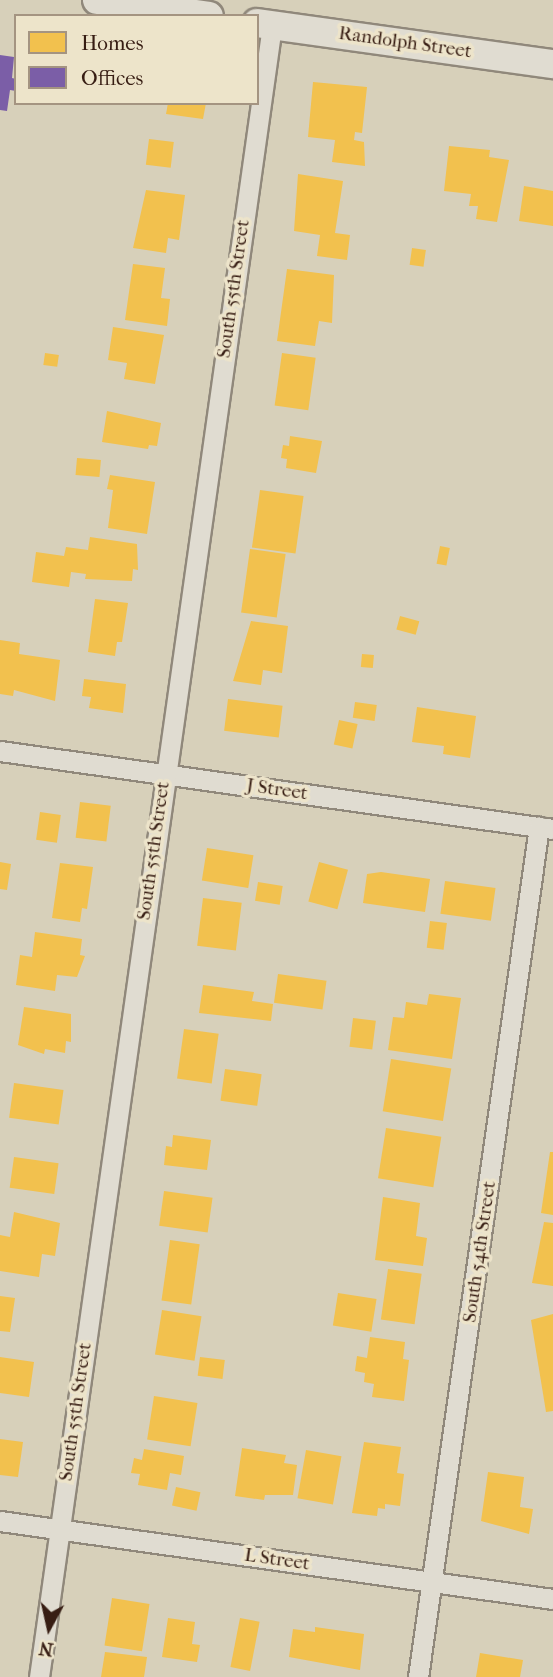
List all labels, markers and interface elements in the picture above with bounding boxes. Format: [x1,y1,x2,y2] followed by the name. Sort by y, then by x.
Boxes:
[14,14,259,105] legend
[337,22,473,64] street label: Randolph Street
[81,31,143,55] text: Homes
[81,66,143,90] text: Offices
[213,218,255,360] street label: South 55th Street
[245,774,309,806] street label: J Street
[133,780,175,922] street label: South 55th Street
[459,1180,501,1324] street label: South 54th Street
[55,1341,97,1483] street label: South 55th Street
[243,1544,311,1576] street label: L Street
[14,1593,84,1663] north arrow
[37,1637,55,1661] text: N

